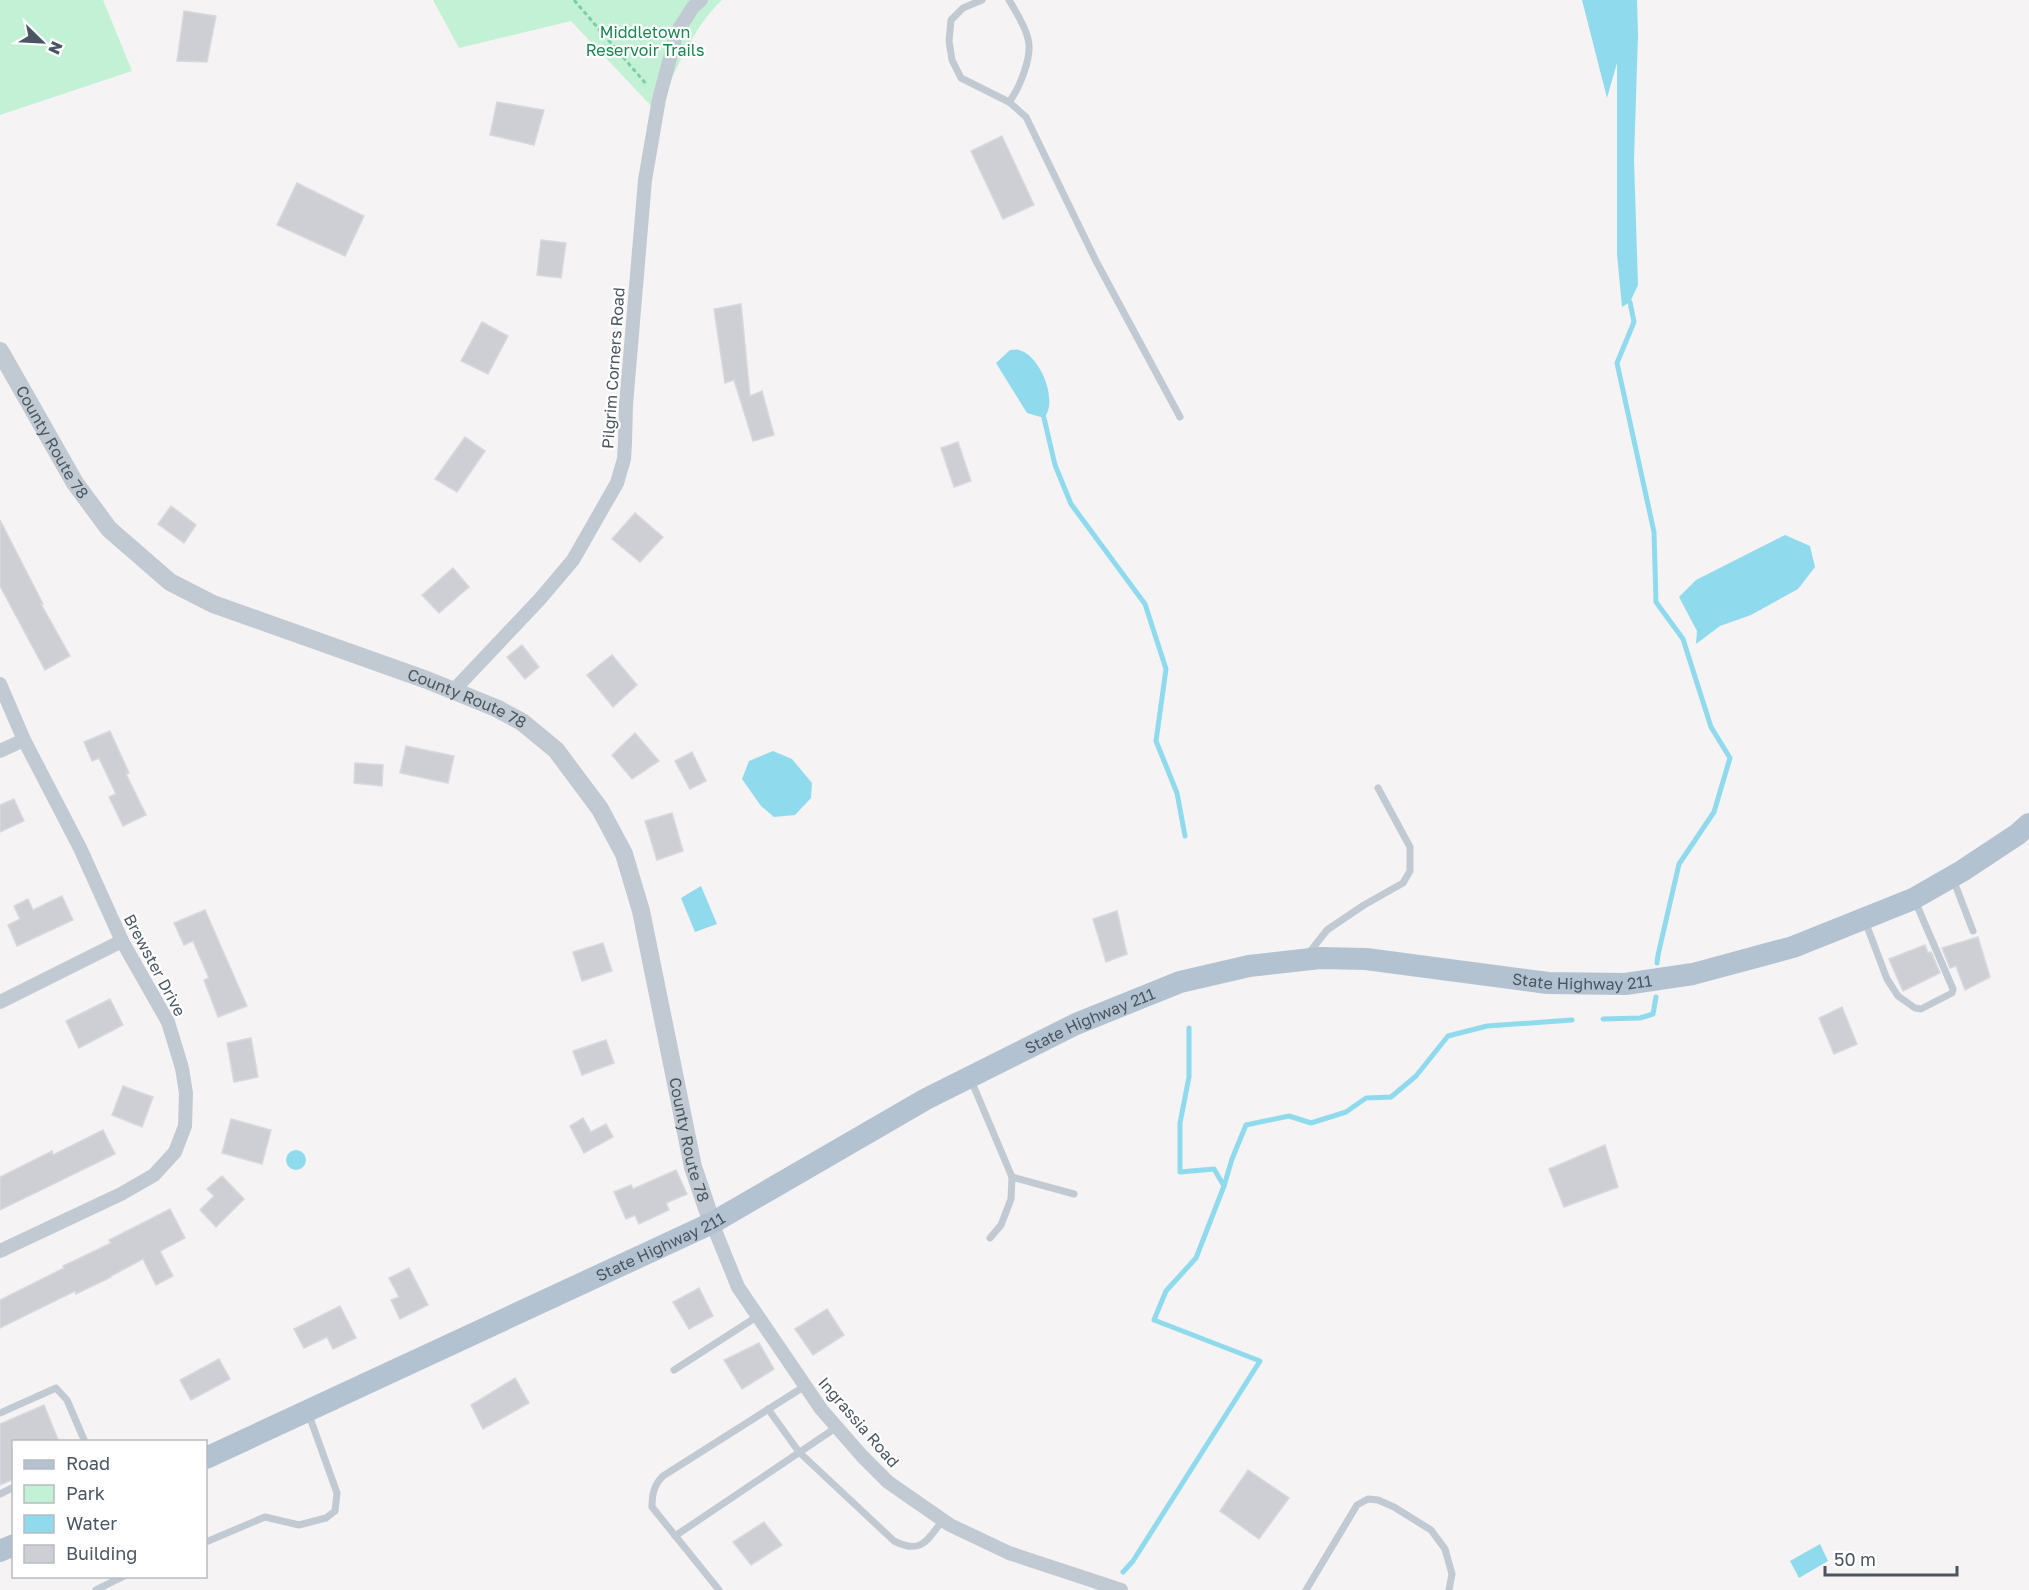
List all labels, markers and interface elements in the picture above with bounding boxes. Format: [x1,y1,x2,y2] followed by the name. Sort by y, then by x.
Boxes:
[12,12,72,72] north arrow
[586,22,704,60] park label: Middletown Reservoir Trails
[44,38,67,58] text: N
[597,286,629,450] street label: Pilgrim Corners Road
[12,382,93,503] street label: County Route 78
[405,664,530,732] street label: County Route 78
[120,910,190,1020] street label: Brewster Drive
[1511,968,1653,994] street label: State Highway 211
[1021,983,1158,1058] street label: State Highway 211
[665,1075,714,1205] street label: County Route 78
[593,1208,729,1286] street label: State Highway 211
[814,1373,904,1471] street label: Ingrassia Road
[12,1440,207,1578] legend
[66,1452,110,1474] text: Road
[66,1482,105,1504] text: Park
[66,1512,117,1534] text: Water
[1825,1539,1957,1577] scale bar
[66,1542,137,1564] text: Building
[1834,1548,1876,1570] text: 50 m

